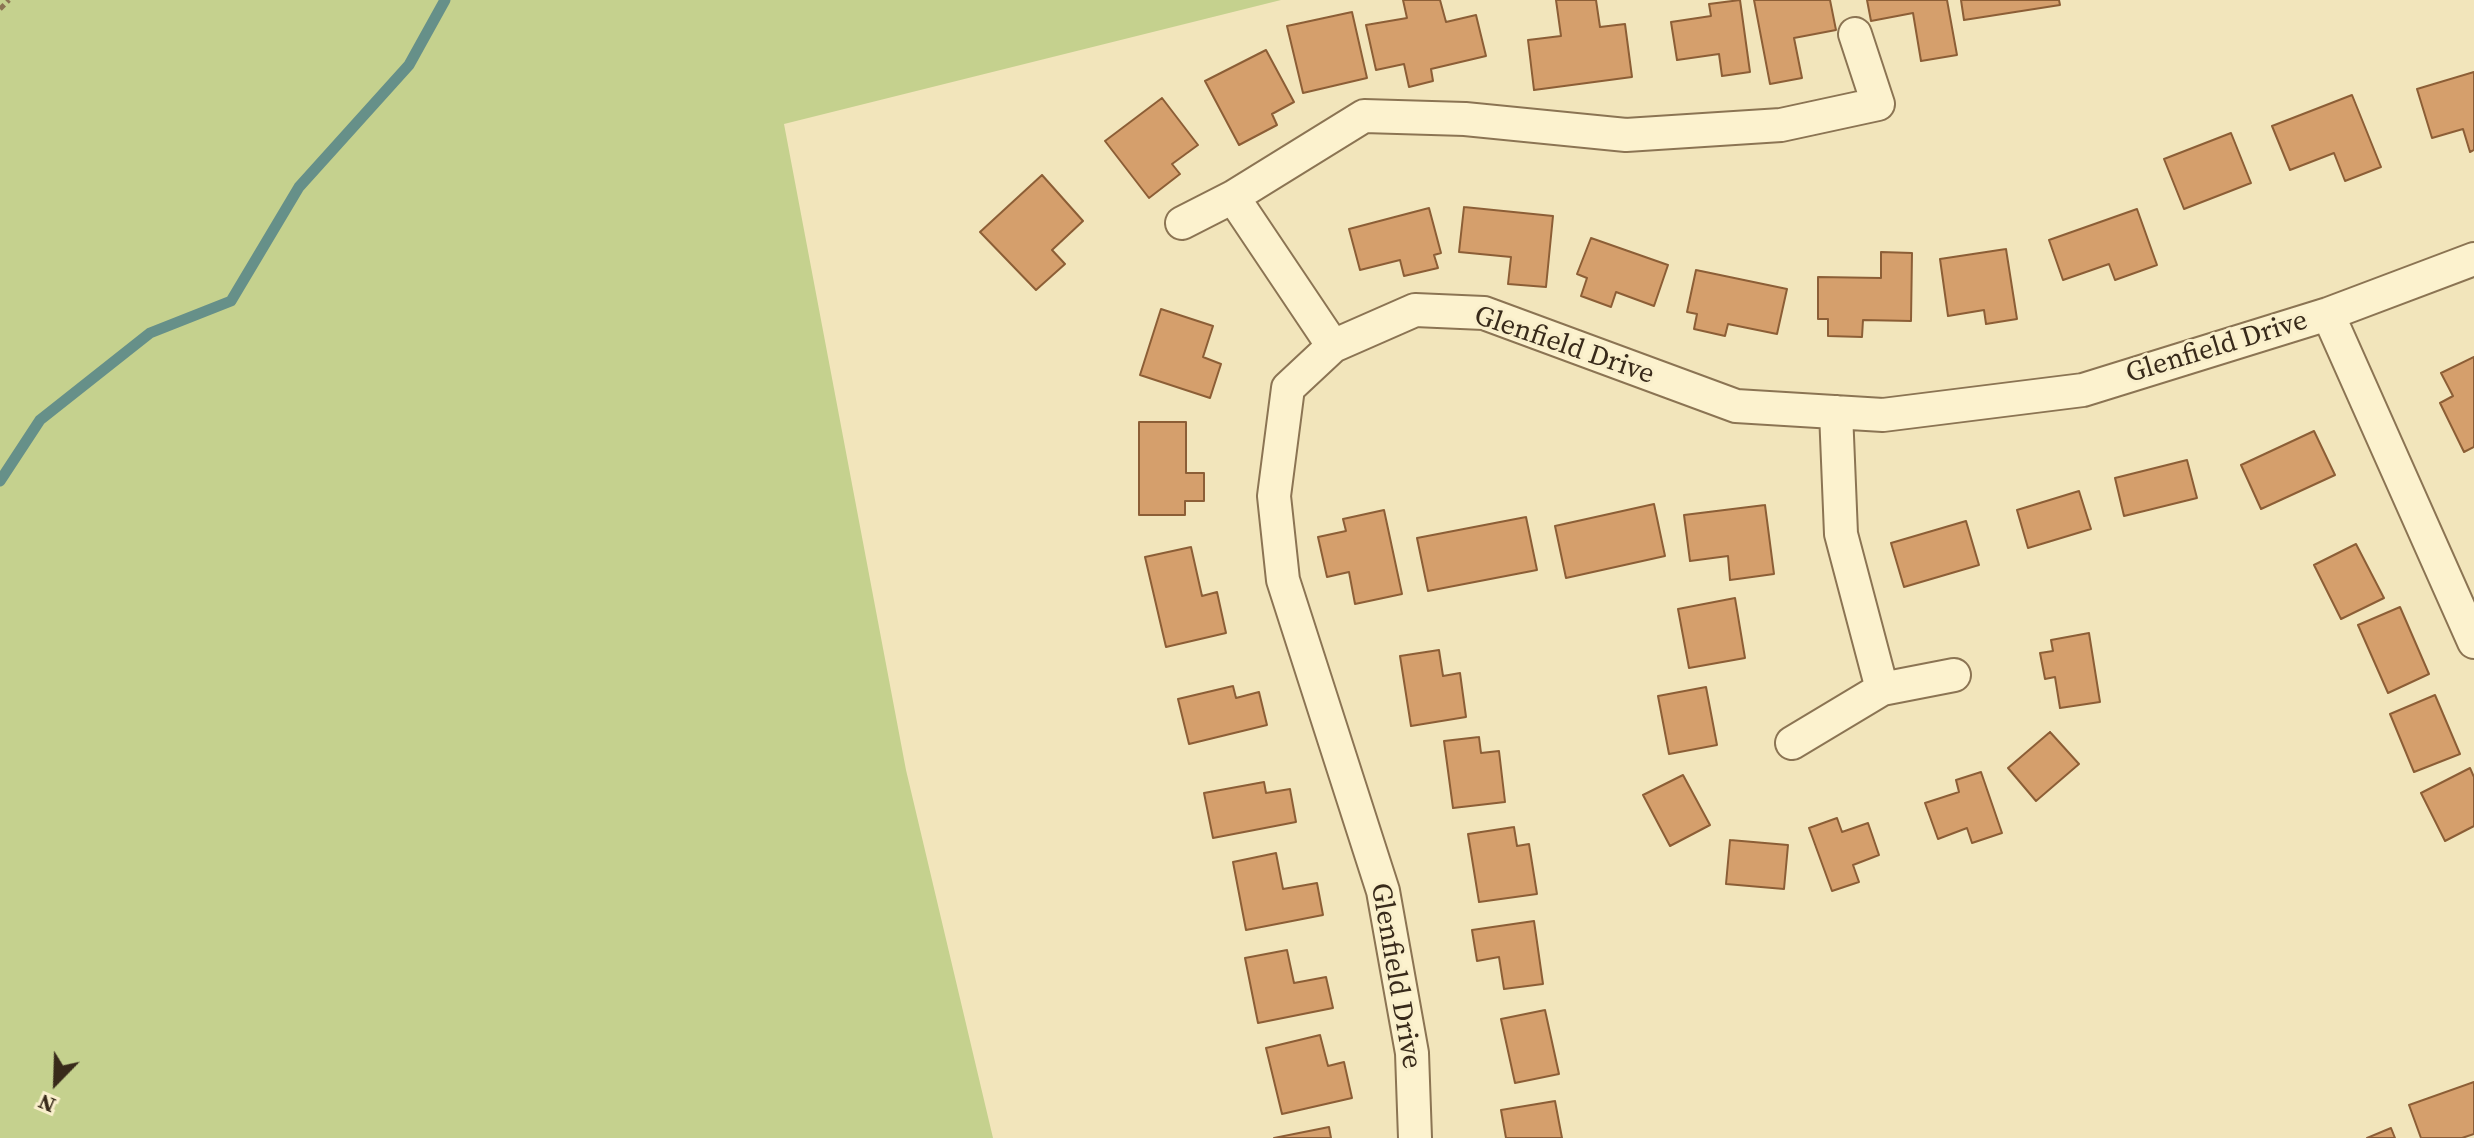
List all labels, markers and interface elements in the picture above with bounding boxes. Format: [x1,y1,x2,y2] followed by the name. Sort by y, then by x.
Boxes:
[1470,300,1658,392] street label: Glenfield Drive
[2122,304,2312,392] street label: Glenfield Drive
[1362,881,1428,1071] street label: Glenfield Drive
[16,1042,96,1122] north arrow
[33,1087,60,1121] text: N

